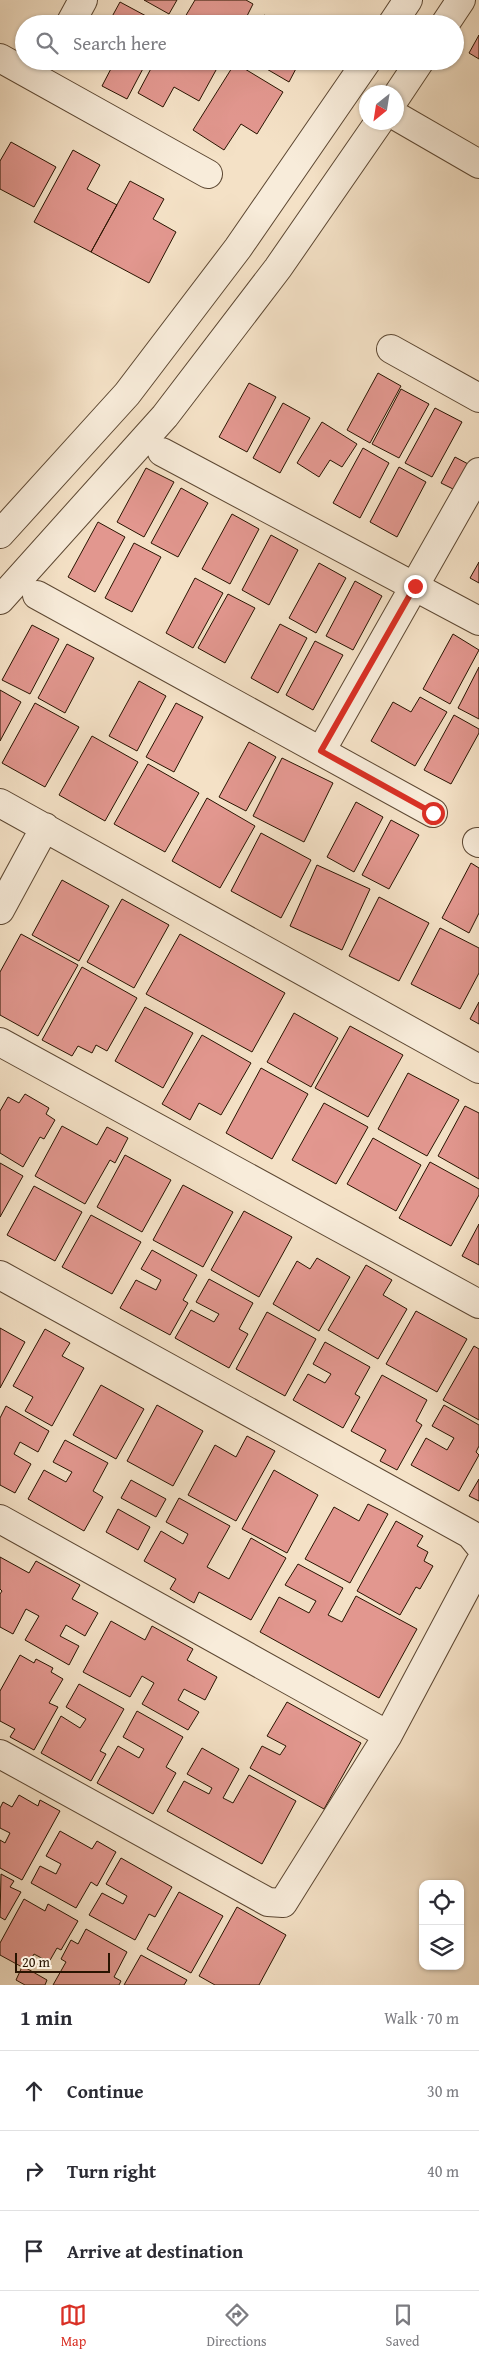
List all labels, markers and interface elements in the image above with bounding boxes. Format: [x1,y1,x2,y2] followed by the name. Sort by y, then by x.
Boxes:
[15,15,464,70] search box
[33,29,61,57] icon: search
[73,29,167,57] text: Search here
[359,85,404,130] north arrow
[404,575,427,598] route end
[422,802,445,825] route start
[419,1880,464,1970] map controls
[419,1880,464,1925] button: locate
[419,1925,464,1970] button: layers
[15,1950,110,1973] scale bar
[22,1952,50,1972] text: 20 m
[20,2002,72,2033] text: 1 min
[384,2006,459,2030] text: Walk · 70 m
[20,2077,48,2105] icon: ahead
[67,2077,144,2105] text: Continue
[427,2079,459,2103] text: 30 m
[20,2157,48,2185] icon: right
[67,2157,156,2185] text: Turn right
[427,2159,459,2183] text: 40 m
[20,2237,48,2265] icon: arrive
[67,2237,243,2265] text: Arrive at destination
[59,2301,87,2351] tab: Map
[206,2301,267,2351] tab: Directions
[386,2301,420,2351] tab: Saved

